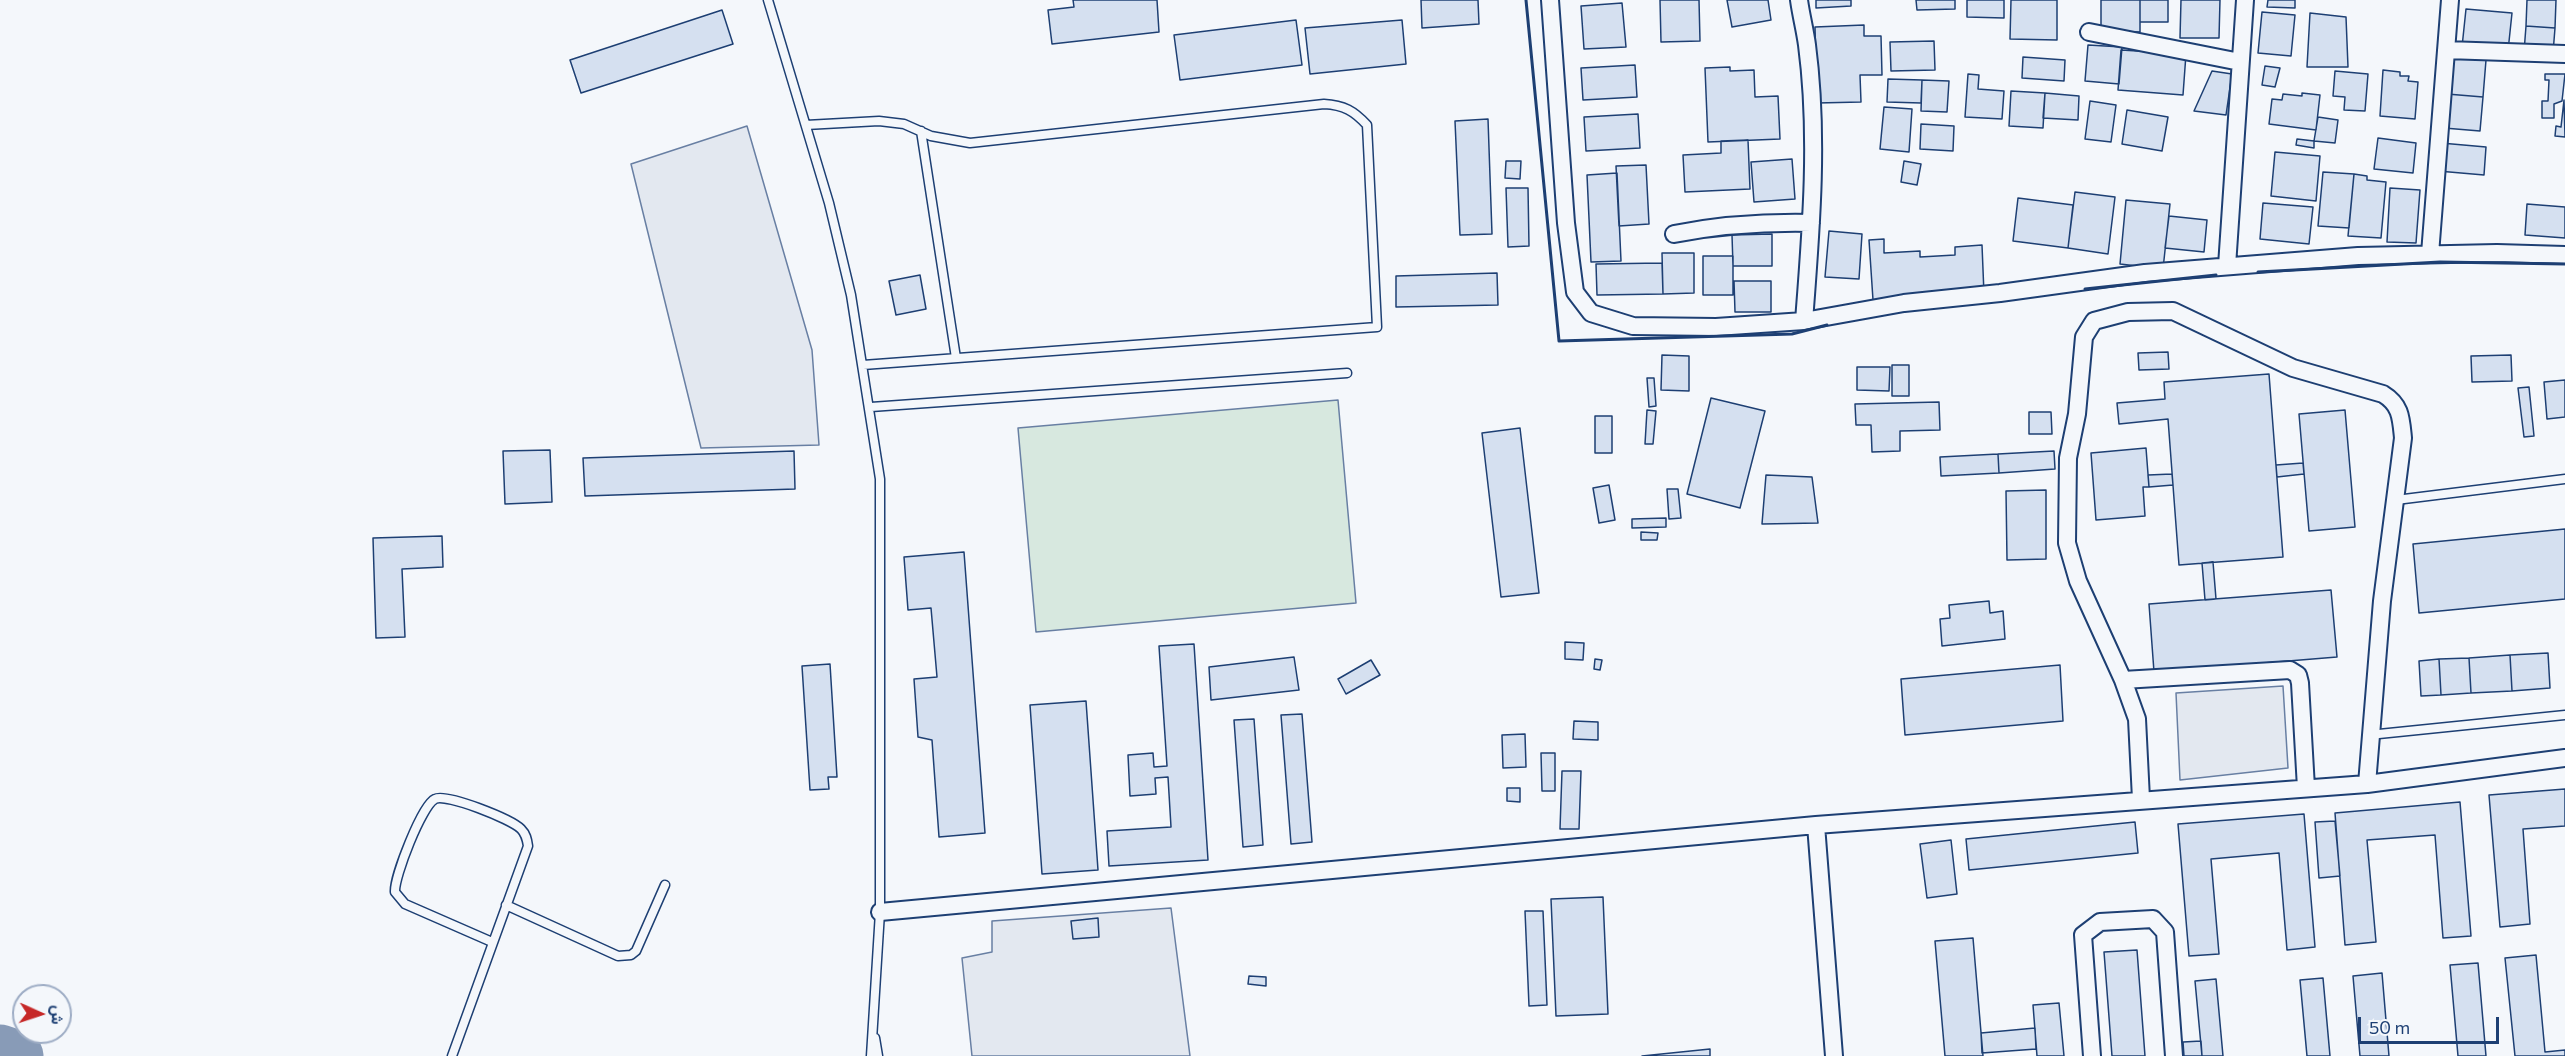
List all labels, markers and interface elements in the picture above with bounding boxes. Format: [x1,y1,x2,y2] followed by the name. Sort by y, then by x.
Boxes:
[12,984,72,1044] north arrow
[48,1005,68,1025] text: ش
[2361,1005,2502,1043] scale bar
[2369,1016,2410,1038] text: 50 m

